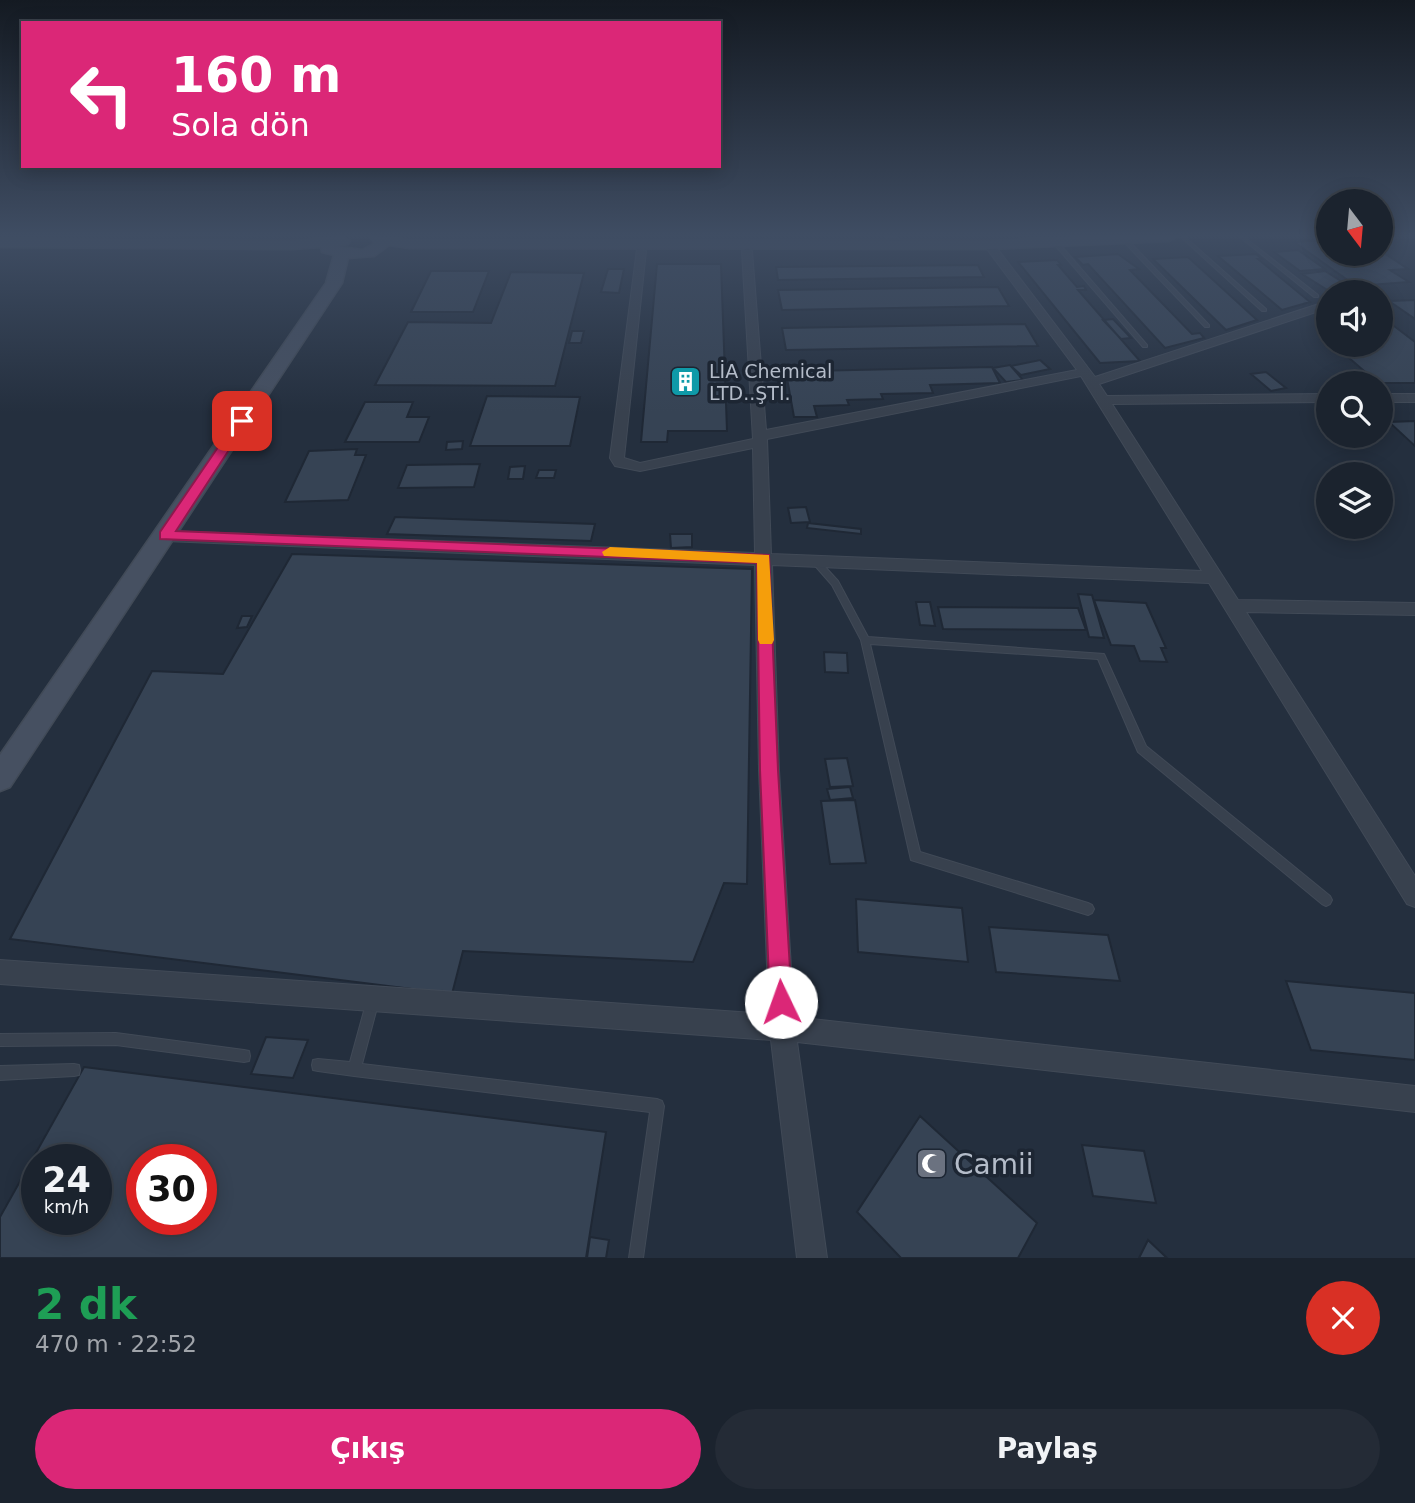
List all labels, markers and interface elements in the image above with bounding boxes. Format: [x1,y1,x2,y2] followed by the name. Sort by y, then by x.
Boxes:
[171,47,341,104] text: 160 m
[56,49,147,140] icon: left
[171,106,310,144] text: Sola dön
[1316,189,1393,266] north arrow
[1316,189,1393,539] map controls
[1316,280,1393,357] button: sound
[709,360,832,404] place label: LİA Chemical LTD..ŞTİ.
[669,365,703,399] building icon: LİA Chemical LTD..ŞTİ.
[1316,371,1393,448] button: search
[212,391,272,451] pin
[223,402,261,440] icon: arrive
[1316,462,1393,539] button: layers
[744,965,818,1039] position arrow
[126,1144,217,1235] speed limit sign: 30
[914,1147,948,1181] mosque icon: Camii
[954,1148,1034,1181] place label: Camii
[42,1160,91,1200] text: 24
[44,1196,89,1217] text: km/h
[35,1280,137,1329] text: 2 dk
[1306,1281,1380,1355] button: close
[35,1331,197,1357] text: 470 m · 22:52
[35,1409,701,1489] button: Çıkış
[715,1409,1380,1489] button: Paylaş

